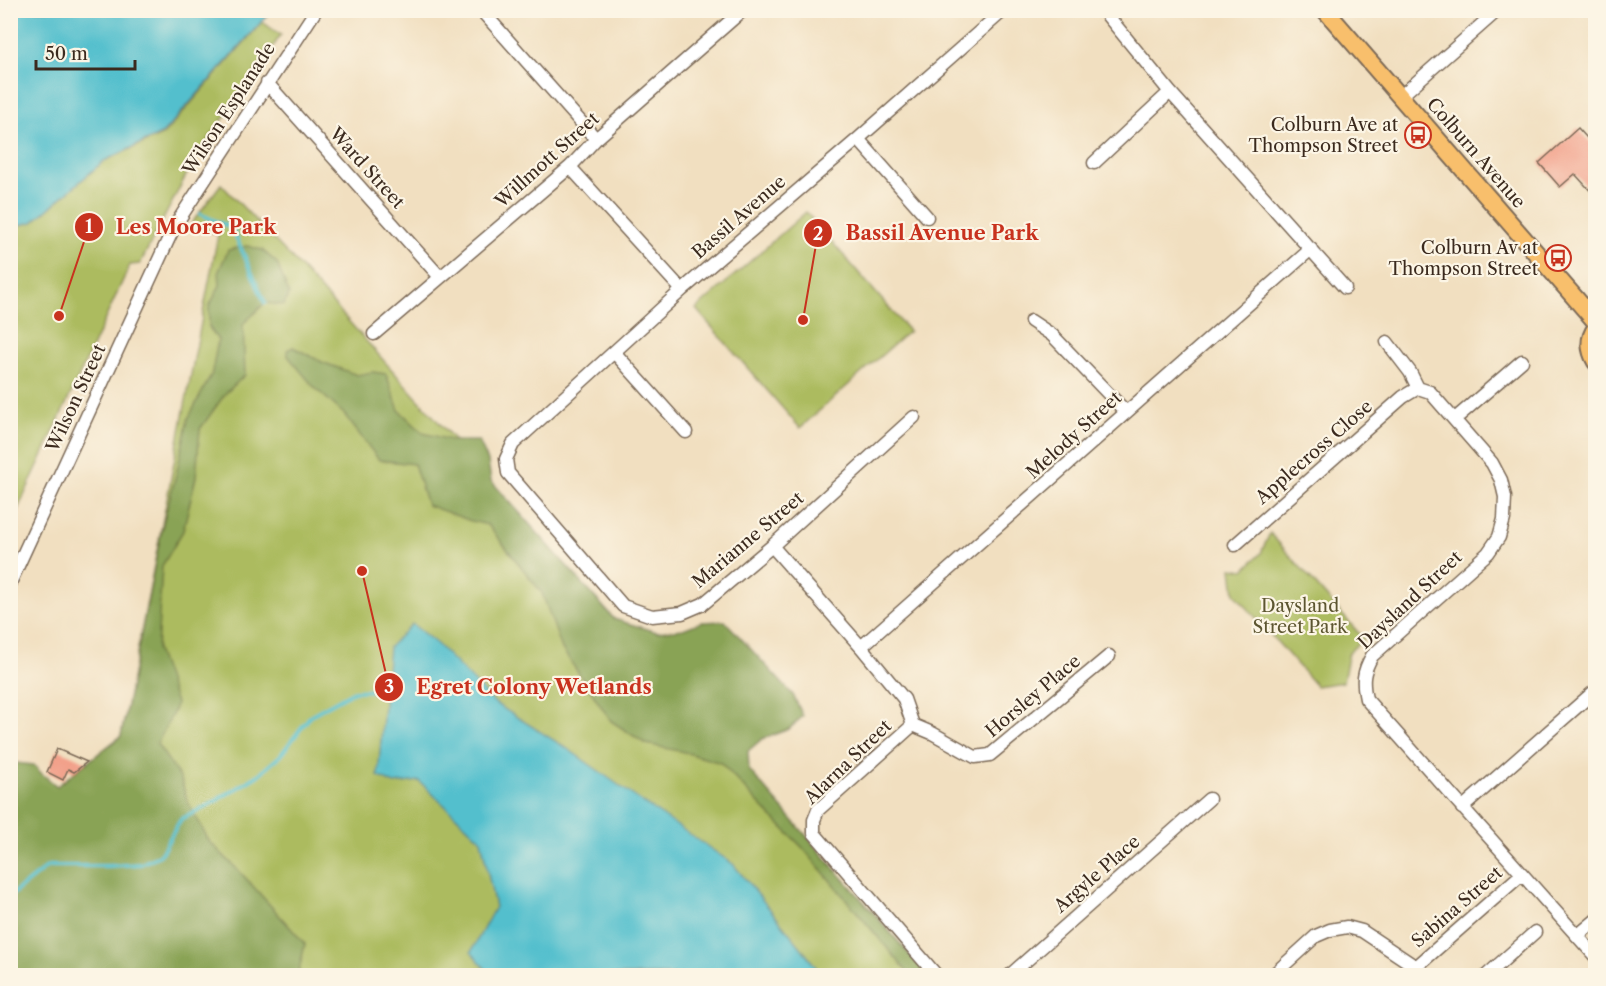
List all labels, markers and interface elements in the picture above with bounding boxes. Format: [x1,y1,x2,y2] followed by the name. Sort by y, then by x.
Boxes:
[36,33,135,71] scale bar
[177,39,280,180] street label: Wilson Esplanade
[45,43,88,65] text: 50 m
[1422,93,1530,213] street label: Colburn Avenue
[490,107,604,213] street label: Willmott Street
[1248,114,1399,157] place label: Colburn Ave at Thompson Street
[1403,120,1433,150] bus stop icon: Colburn Ave at Thompson Street
[324,122,410,214] street label: Ward Street
[688,170,790,264] street label: Bassil Avenue
[74,208,288,246] callout: Les Moore Park
[803,214,1051,252] callout: Bassil Avenue Park
[116,215,277,239] text: Les Moore Park
[85,216,93,238] text: 1
[846,221,1039,245] text: Bassil Avenue Park
[813,223,823,245] text: 2
[1388,237,1539,280] place label: Colburn Av at Thompson Street
[1543,243,1573,273] bus stop icon: Colburn Av at Thompson Street
[41,340,111,456] street label: Wilson Street
[1022,386,1127,483] street label: Melody Street
[1250,395,1377,509] street label: Applecross Close
[688,487,809,593] street label: Marianne Street
[1353,546,1467,654] street label: Daysland Street
[1253,595,1349,638] park label: Daysland Street Park
[981,650,1085,742] street label: Horsley Place
[374,668,665,706] callout: Egret Colony Wetlands
[416,675,652,699] text: Egret Colony Wetlands
[384,676,394,698] text: 3
[799,715,896,810] street label: Alarna Street
[1049,831,1145,918] street label: Argyle Place
[1407,861,1507,952] street label: Sabina Street

